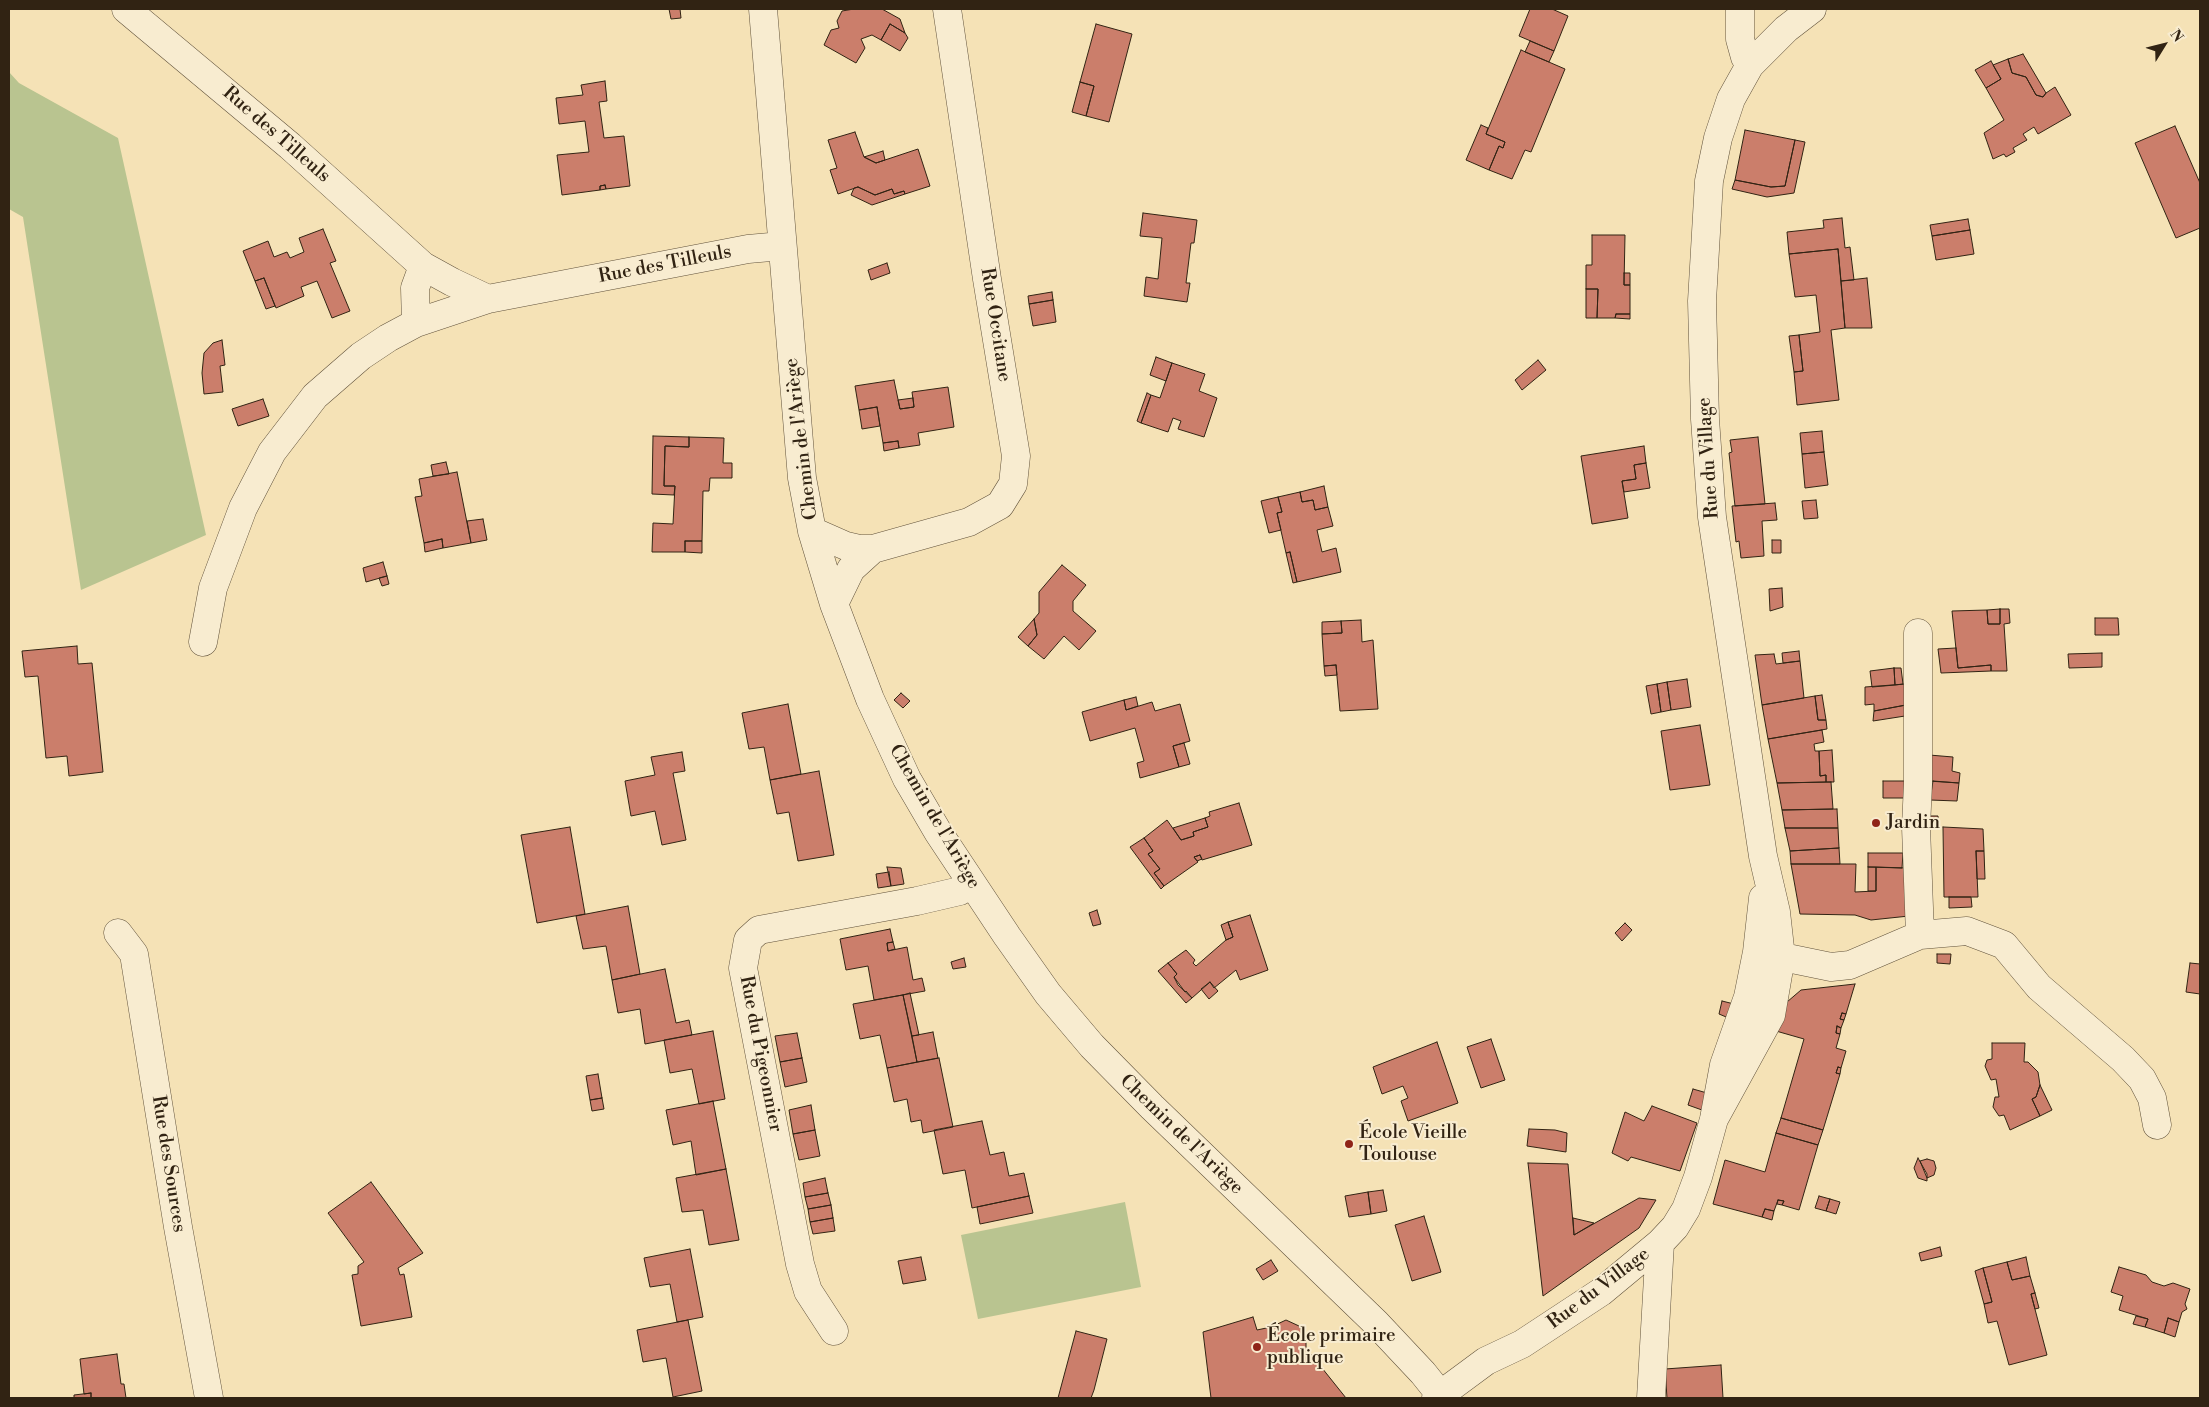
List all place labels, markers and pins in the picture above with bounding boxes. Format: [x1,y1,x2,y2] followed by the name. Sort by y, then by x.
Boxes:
[1886,812,1940,834] place label: Jardin
[1870,817,1882,829] marker: Jardin
[1359,1122,1467,1166] place label: École Vieille Toulouse
[1343,1138,1355,1150] marker: École Vieille Toulouse
[1267,1325,1396,1369] place label: École primaire publique
[1251,1341,1263,1353] marker: École primaire publique

